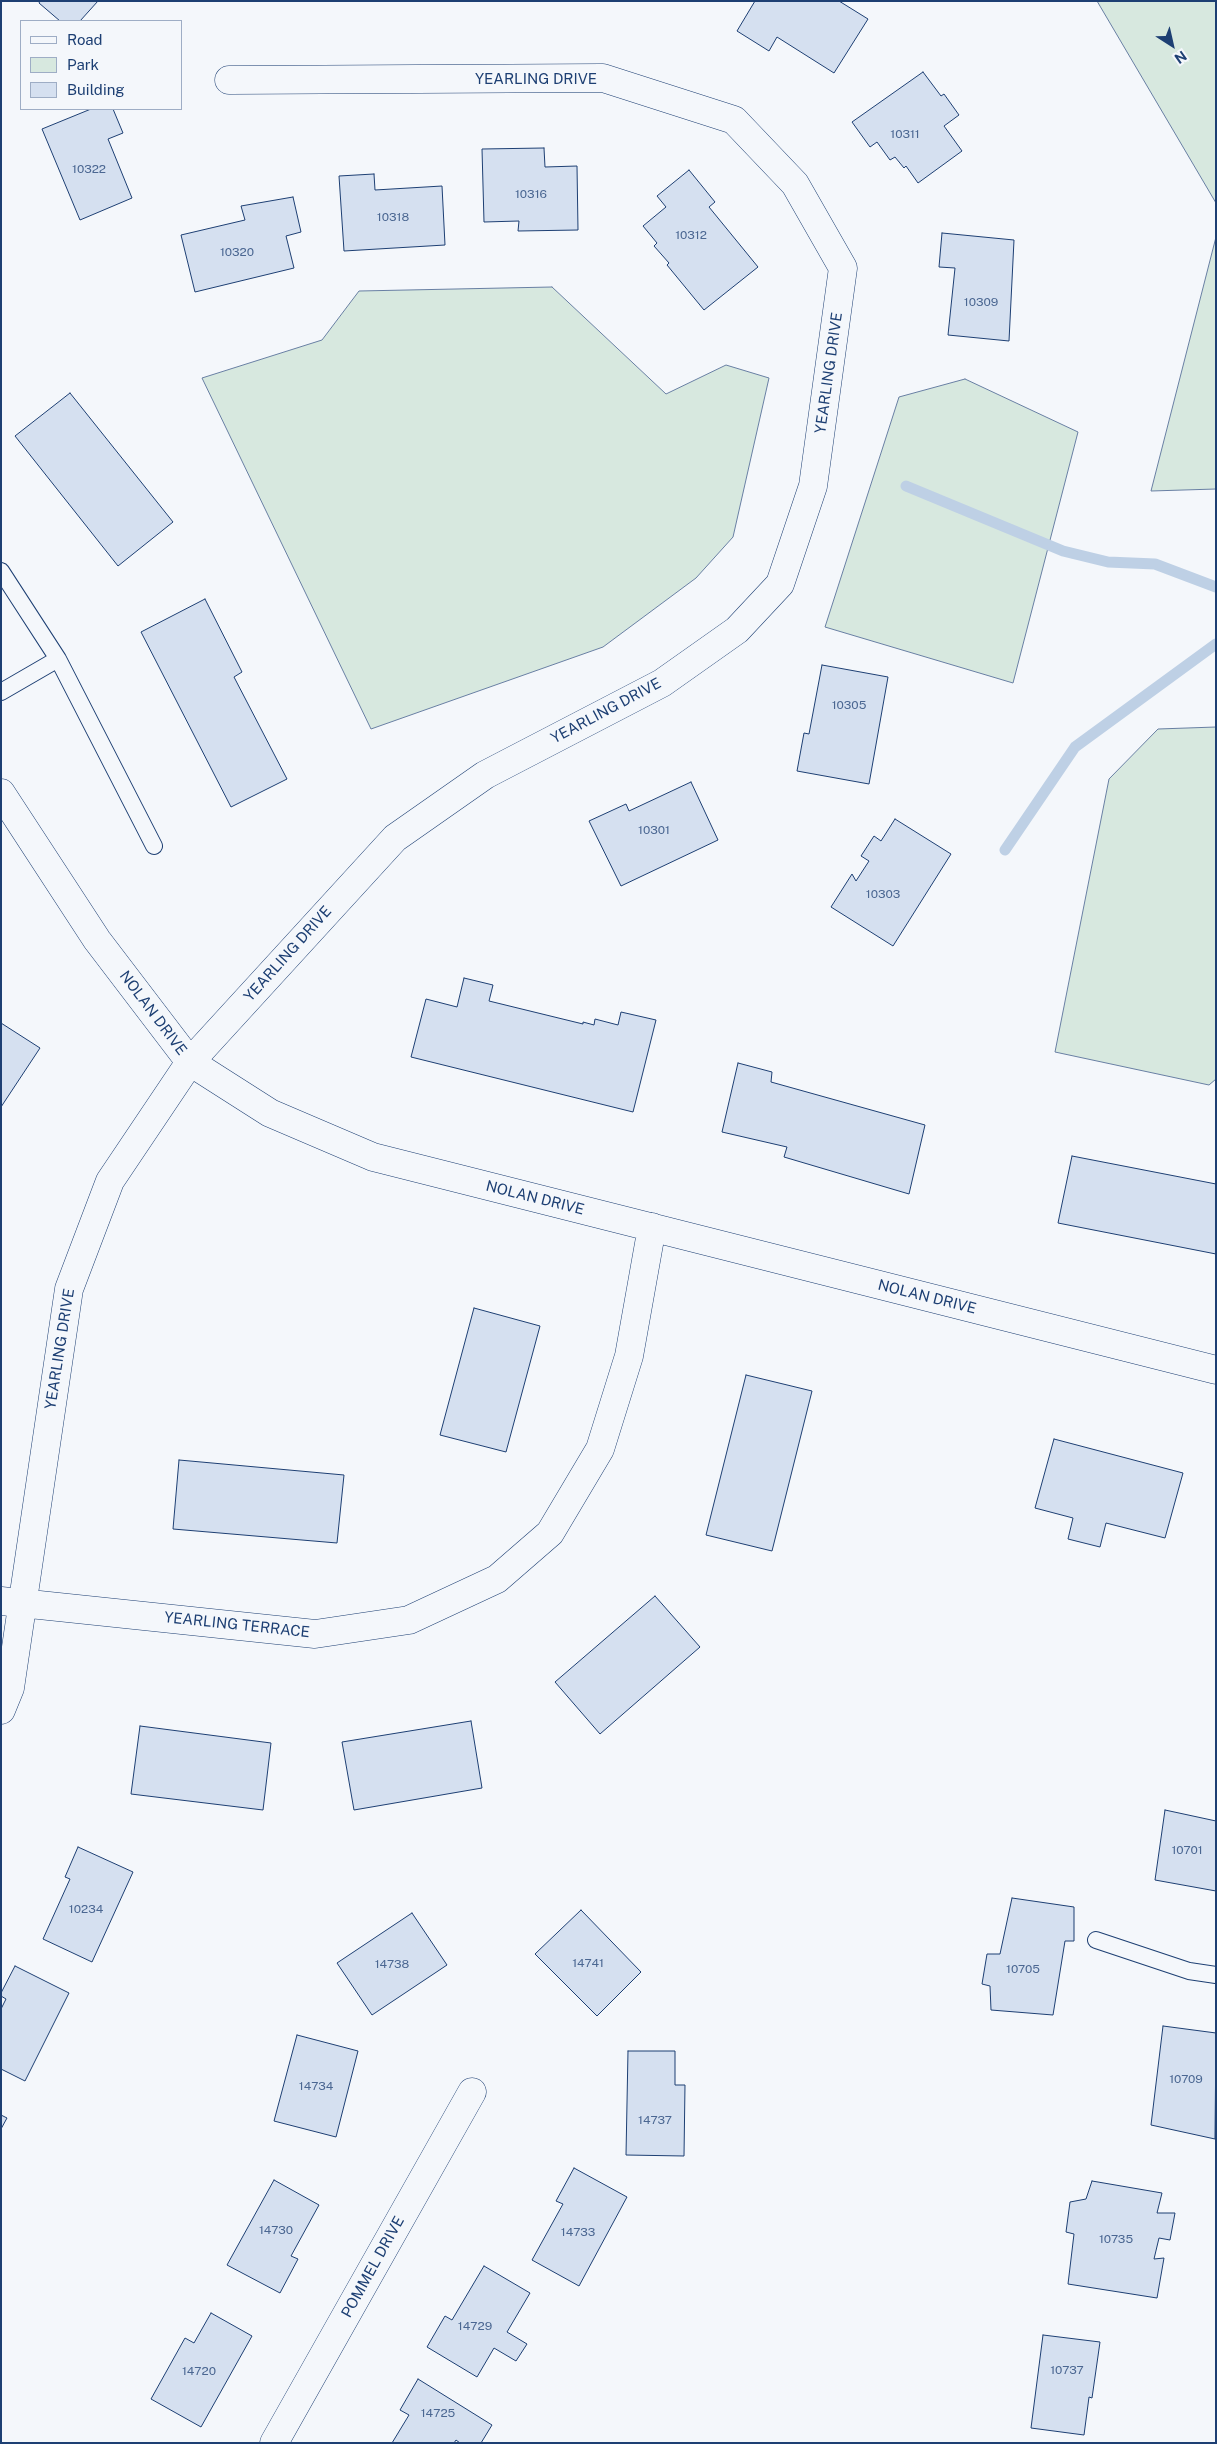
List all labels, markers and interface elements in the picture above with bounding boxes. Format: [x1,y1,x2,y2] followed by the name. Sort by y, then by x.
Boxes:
[20,20,182,110] legend
[1147,20,1197,70] north arrow
[67,31,103,48] text: Road
[1172,48,1190,67] text: N
[67,56,99,73] text: Park
[475,70,597,88] street label: YEARLING DRIVE
[67,81,125,98] text: Building
[890,127,920,141] house number: 10311
[72,162,106,176] house number: 10322
[515,187,547,201] house number: 10316
[377,210,409,224] house number: 10318
[675,228,707,242] house number: 10312
[220,245,254,259] house number: 10320
[964,295,998,309] house number: 10309
[812,311,846,435] street label: YEARLING DRIVE
[548,674,664,748] street label: YEARLING DRIVE
[832,698,866,712] house number: 10305
[638,823,670,837] house number: 10301
[866,887,900,901] house number: 10303
[240,903,336,1005] street label: YEARLING DRIVE
[115,967,191,1059] street label: NOLAN DRIVE
[484,1177,586,1219] street label: NOLAN DRIVE
[876,1276,978,1318] street label: NOLAN DRIVE
[42,1287,78,1411] street label: YEARLING DRIVE
[163,1608,311,1642] street label: YEARLING TERRACE
[1171,1843,1203,1857] house number: 10701
[69,1902,103,1916] house number: 10234
[572,1956,604,1970] house number: 14741
[375,1957,409,1971] house number: 14738
[1006,1962,1040,1976] house number: 10705
[1169,2072,1203,2086] house number: 10709
[299,2079,333,2093] house number: 14734
[638,2113,672,2127] house number: 14737
[338,2213,408,2321] street label: POMMEL DRIVE
[259,2223,293,2237] house number: 14730
[561,2225,595,2239] house number: 14733
[1099,2232,1133,2246] house number: 10735
[458,2319,492,2333] house number: 14729
[1050,2363,1084,2377] house number: 10737
[182,2364,216,2378] house number: 14720
[421,2406,455,2420] house number: 14725

